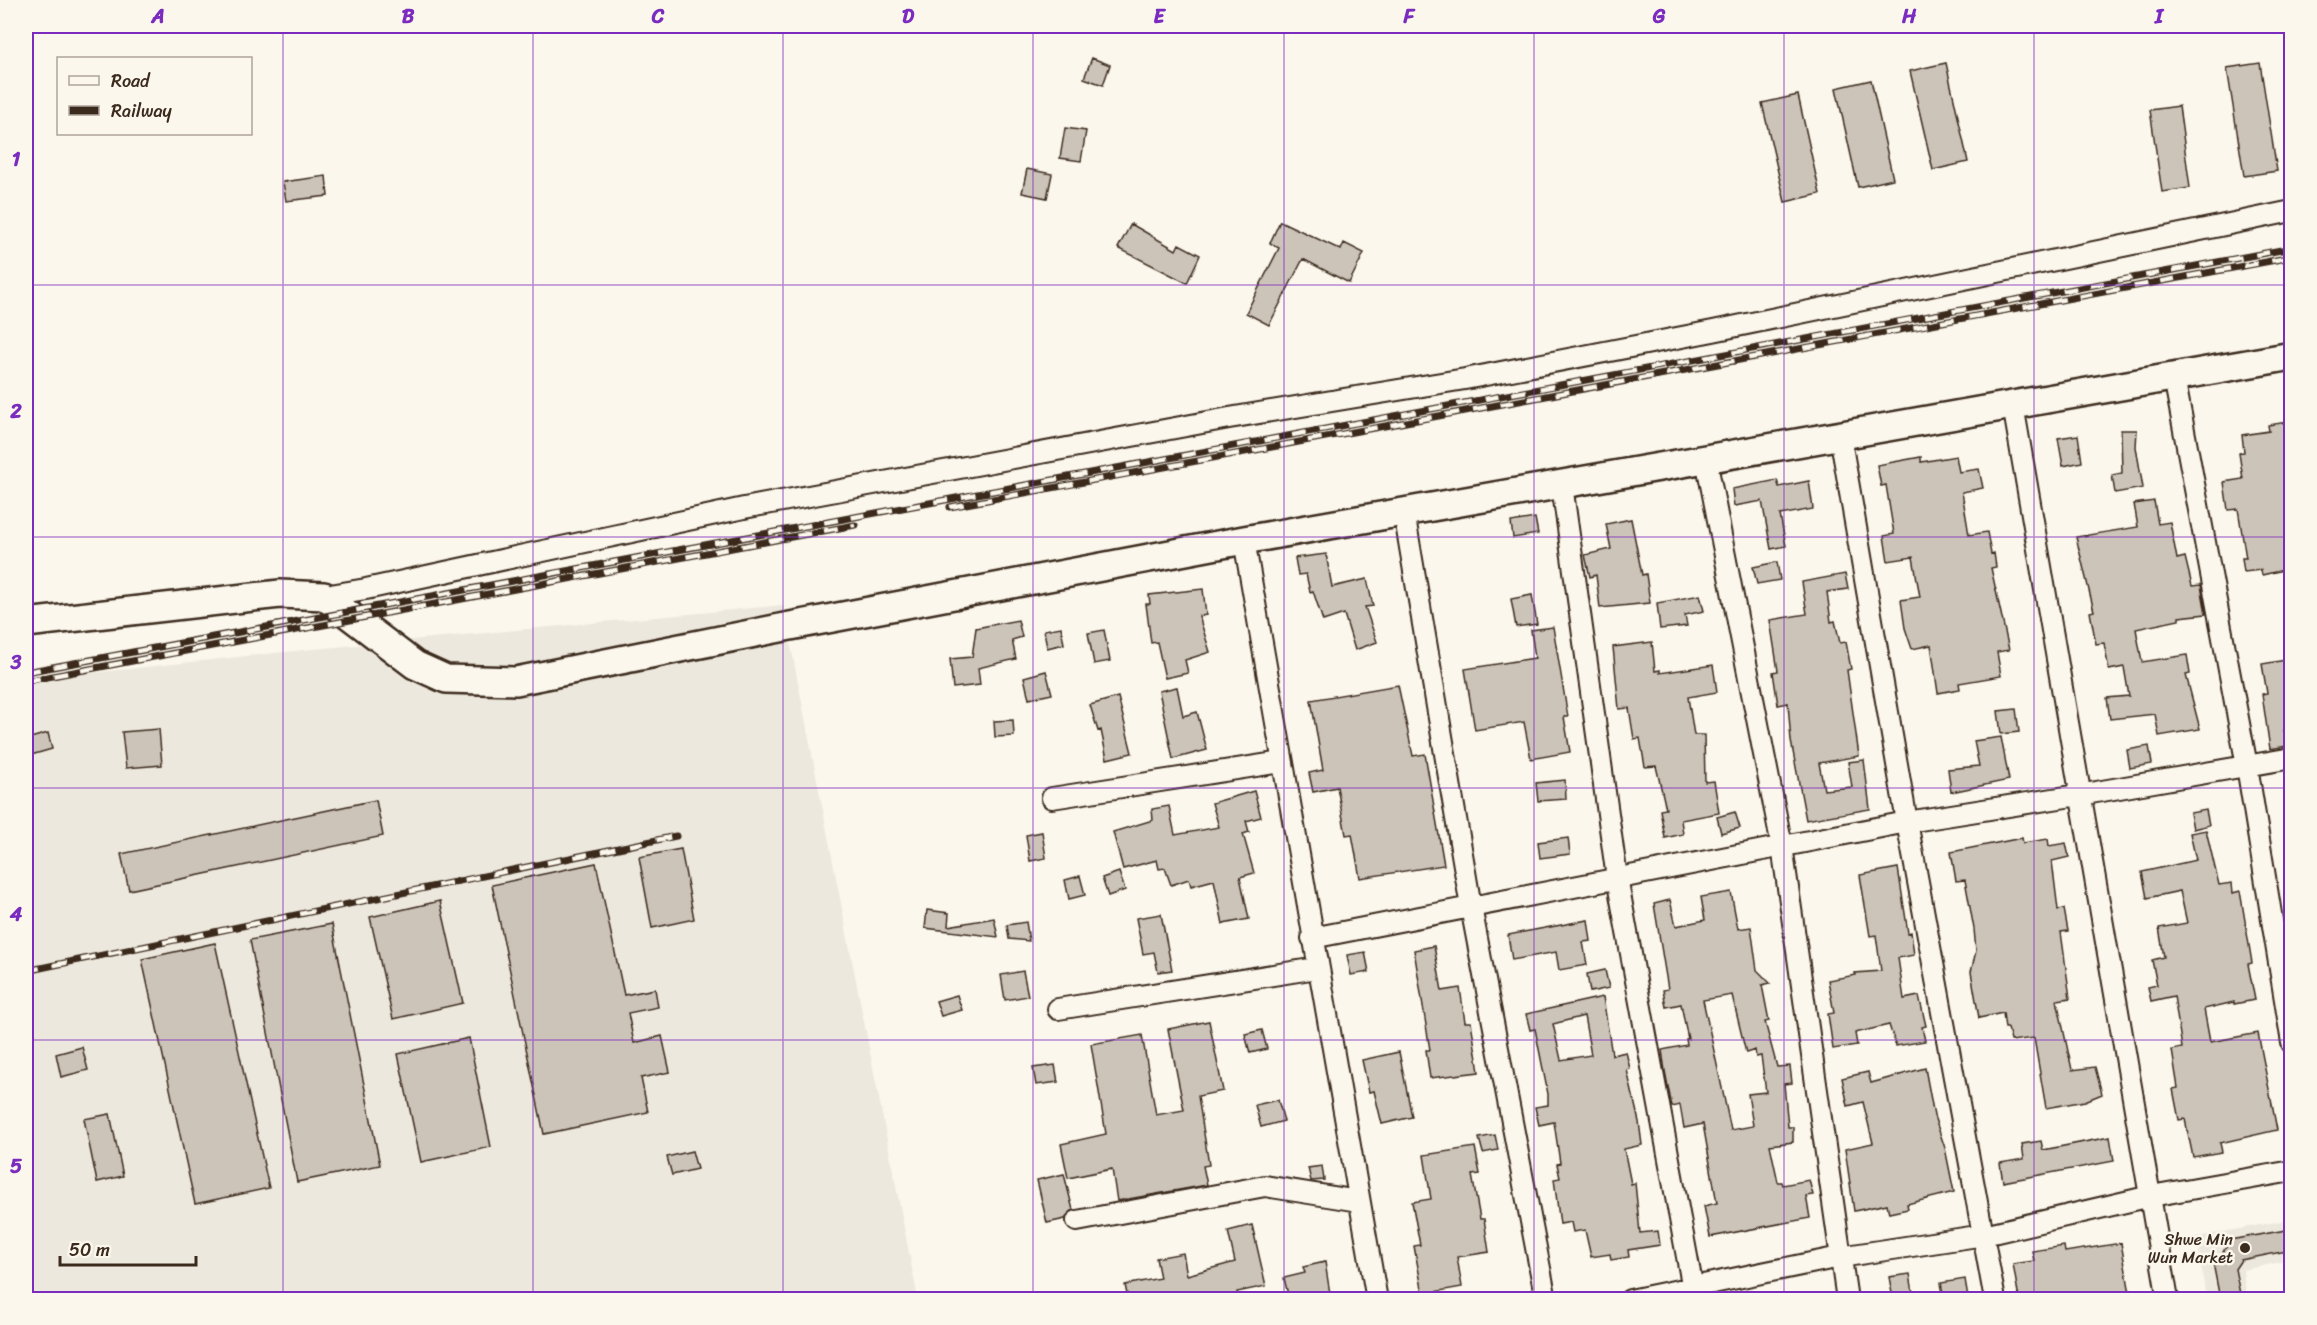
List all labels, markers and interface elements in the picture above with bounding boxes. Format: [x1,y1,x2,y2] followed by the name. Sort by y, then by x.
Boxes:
[150,0,165,34] text: A
[402,0,415,34] text: B
[651,0,665,34] text: C
[902,0,915,34] text: D
[1153,0,1166,34] text: E
[1403,0,1416,34] text: F
[1652,0,1666,34] text: G
[1901,0,1917,34] text: H
[2154,0,2165,34] text: I
[57,57,252,135] legend
[111,65,151,97] text: Road
[111,95,173,127] text: Railway
[12,142,21,177] text: 1
[9,394,22,429] text: 2
[10,645,22,680] text: 3
[9,897,23,932] text: 4
[10,1149,22,1184] text: 5
[2148,1225,2233,1272] place label: Shwe Min Wun Market
[60,1229,196,1267] scale bar
[69,1234,110,1266] text: 50 m
[2238,1241,2252,1255] marker: Shwe Min Wun Market

